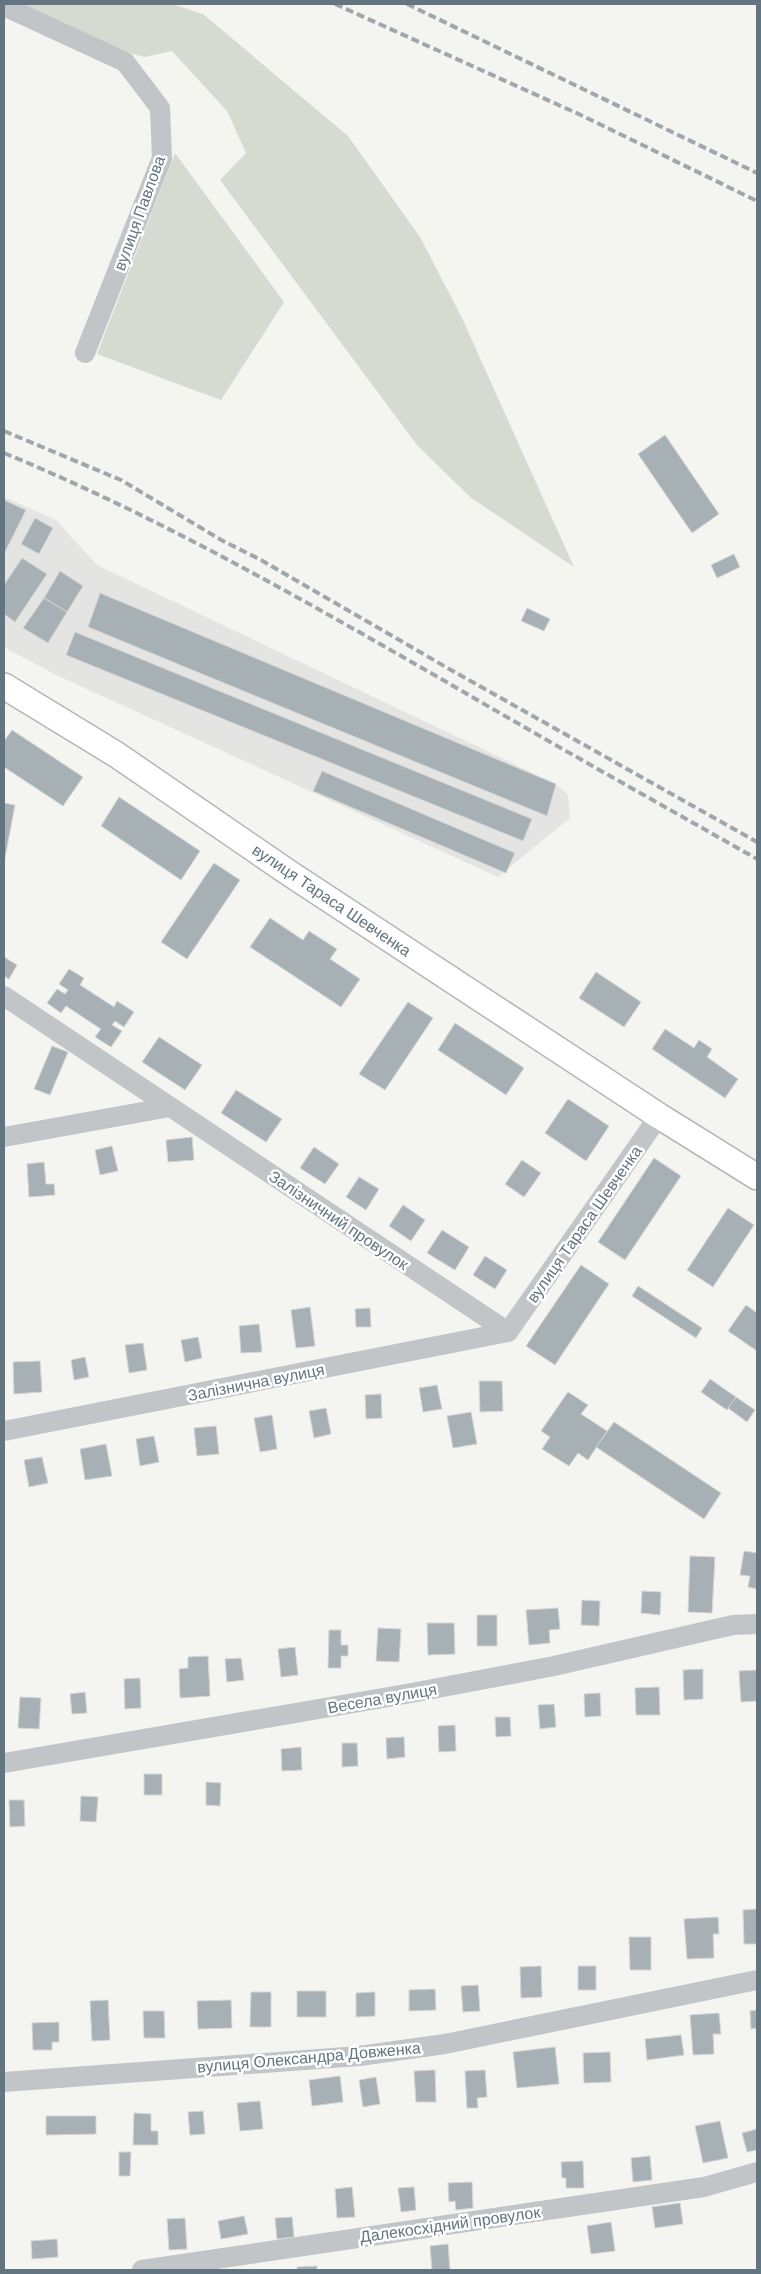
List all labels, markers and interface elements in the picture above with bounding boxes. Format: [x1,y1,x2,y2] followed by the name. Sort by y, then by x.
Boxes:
[111,154,168,273] street label: вулиця Павлова
[249,841,414,960] street label: вулиця Тараса Шевченка
[524,1143,645,1306] street label: вулиця Тараса Шевченка
[266,1168,412,1274] street label: Залізничний провулок
[186,1361,326,1404] street label: Залізнична вулиця
[326,1681,438,1716] street label: Весела вулиця
[197,2039,422,2076] street label: вулиця Олександра Довженка
[359,2203,542,2246] street label: Далекосхідний провулок

